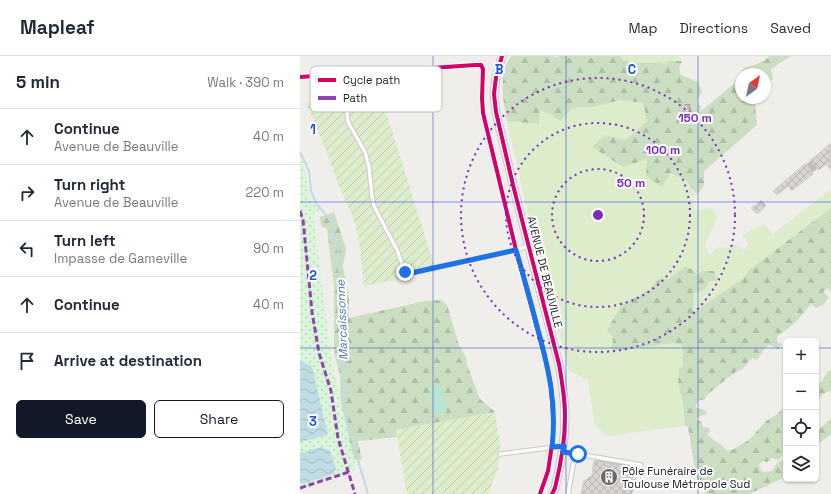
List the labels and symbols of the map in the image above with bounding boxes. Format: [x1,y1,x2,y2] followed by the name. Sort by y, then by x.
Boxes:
[495,61,504,78] text: B
[628,61,636,78] text: C
[310,66,442,112] legend
[735,68,771,104] north arrow
[343,73,400,87] text: Cycle path
[343,91,367,105] text: Path
[678,110,712,126] text: 150 m
[310,121,316,138] text: 1
[646,142,680,158] text: 100 m
[617,175,645,191] text: 50 m
[591,208,605,222] centre of rings
[524,215,566,329] street label: AVENUE DE BEAUVILLE
[396,263,414,281] route end
[309,267,317,284] text: 2
[333,279,351,361] water label: Marcaissonne
[309,413,317,430] text: 3
[569,445,587,463] route start
[622,464,750,491] place label: Pôle Funéraire de Toulouse Métropole Sud
[599,467,619,487] building icon: Pôle Funéraire de Toulouse Métropole Sud

